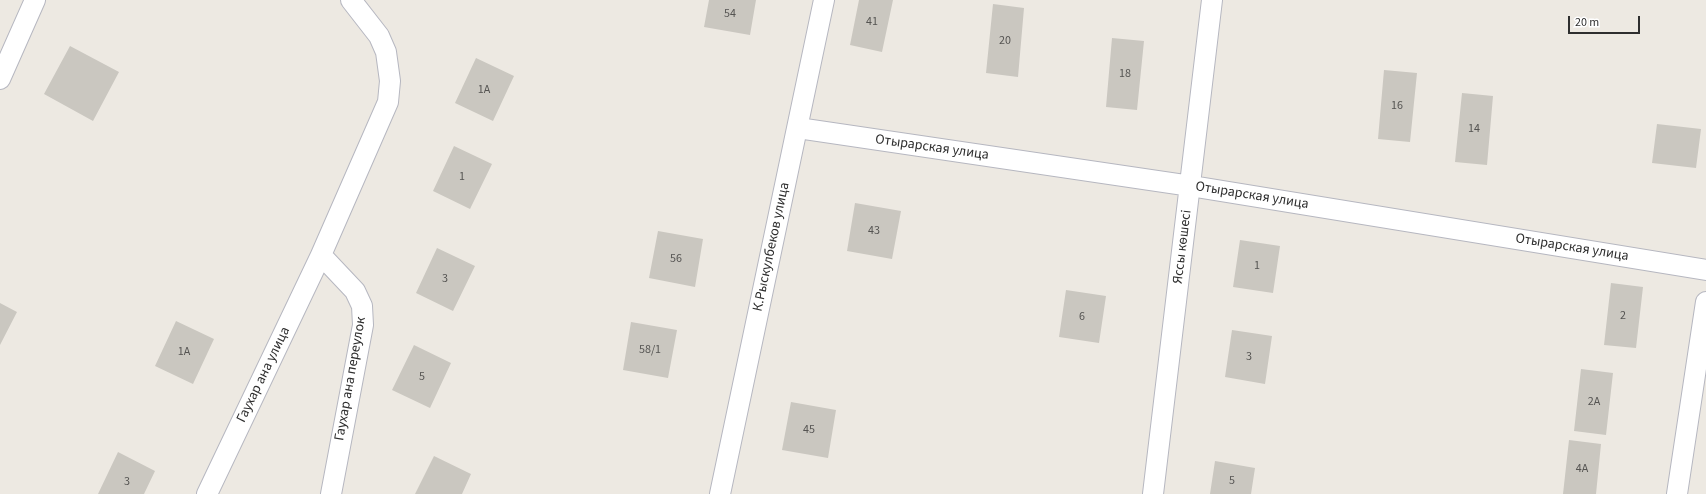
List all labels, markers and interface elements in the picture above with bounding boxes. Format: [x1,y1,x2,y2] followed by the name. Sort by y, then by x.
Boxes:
[724,7,736,21] house number: 54
[1570,8,1642,34] scale bar
[1575,14,1599,31] text: 20 m
[866,15,878,29] house number: 41
[999,34,1011,48] house number: 20
[1119,67,1131,81] house number: 18
[478,83,490,97] house number: 1A
[1391,99,1403,113] house number: 16
[1468,122,1480,136] house number: 14
[874,132,990,164] street label: Отырарская улица
[459,170,465,184] house number: 1
[1194,179,1310,213] street label: Отырарская улица
[750,181,794,313] street label: К.Рыскулбеков улица
[1170,209,1196,285] street label: Яссы көшесі
[868,224,880,238] house number: 43
[1514,231,1630,265] street label: Отырарская улица
[670,252,682,266] house number: 56
[1254,259,1260,273] house number: 1
[442,272,448,286] house number: 3
[1620,309,1626,323] house number: 2
[1079,310,1085,324] house number: 6
[332,316,370,442] street label: Гаухар ана переулок
[234,324,294,426] street label: Гаухар ана улица
[639,343,661,357] house number: 58/1
[178,345,190,359] house number: 1A
[1246,350,1252,364] house number: 3
[419,370,425,384] house number: 5
[1588,395,1600,409] house number: 2A
[803,423,815,437] house number: 45
[1576,462,1588,476] house number: 4A
[1229,474,1235,488] house number: 5
[124,475,130,489] house number: 3

